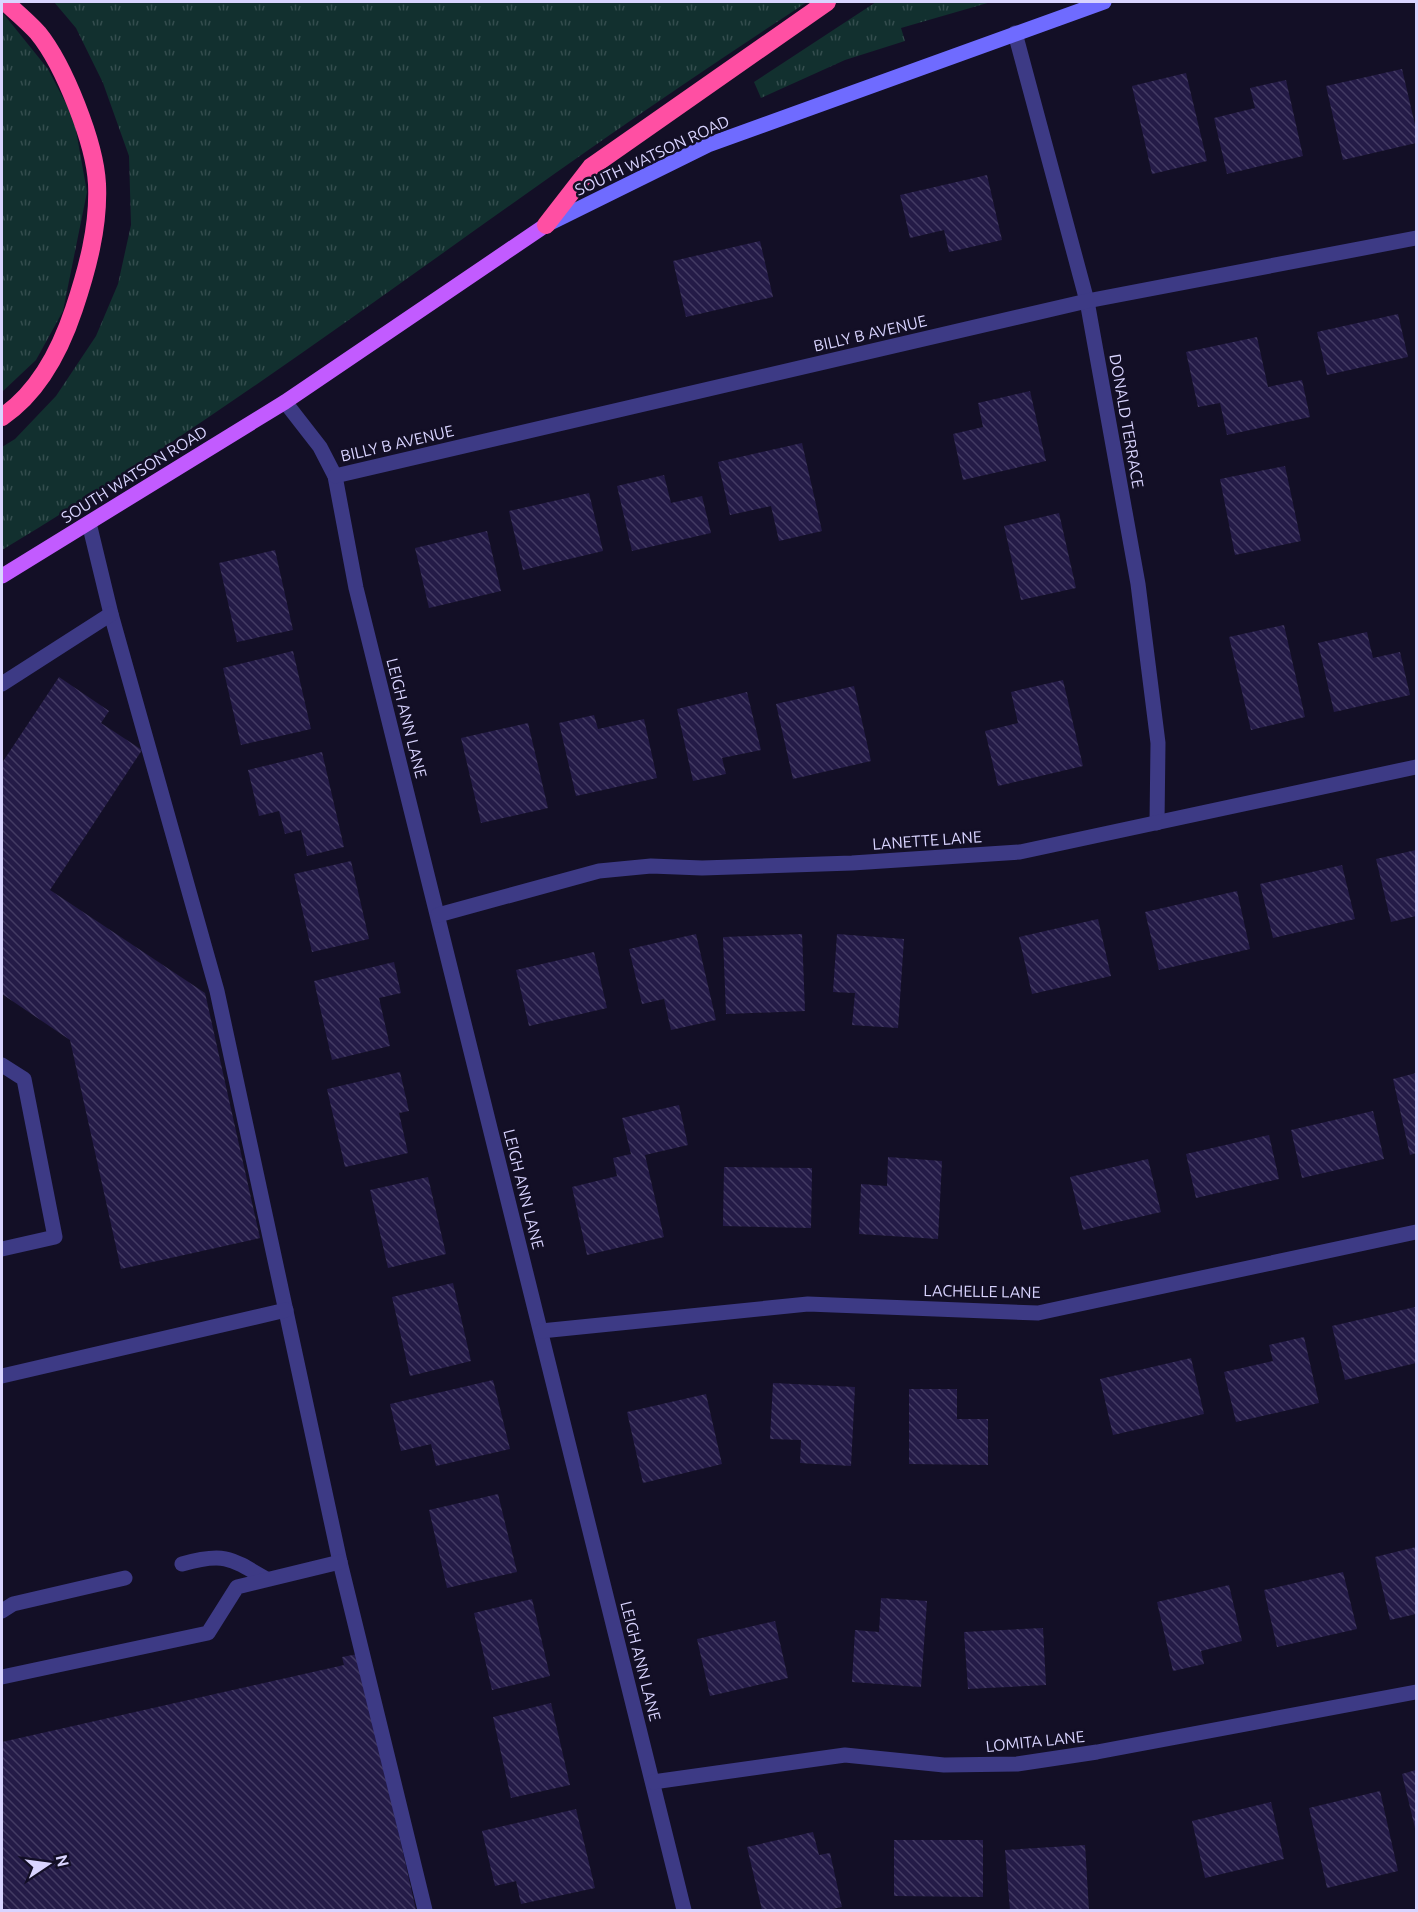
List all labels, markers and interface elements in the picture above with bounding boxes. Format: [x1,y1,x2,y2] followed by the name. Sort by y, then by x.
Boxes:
[572,111,732,199] street label: SOUTH WATSON ROAD
[812,311,928,355] street label: BILLY B AVENUE
[1106,352,1148,490] street label: DONALD TERRACE
[339,421,455,465] street label: BILLY B AVENUE
[58,422,210,526] street label: SOUTH WATSON ROAD
[383,656,431,780] street label: LEIGH ANN LANE
[872,827,982,853] street label: LANETTE LANE
[500,1127,548,1251] street label: LEIGH ANN LANE
[923,1281,1041,1301] street label: LACHELLE LANE
[617,1599,665,1723] street label: LEIGH ANN LANE
[985,1727,1085,1755] street label: LOMITA LANE
[18,1834,78,1894] north arrow
[53,1853,73,1868] text: N

